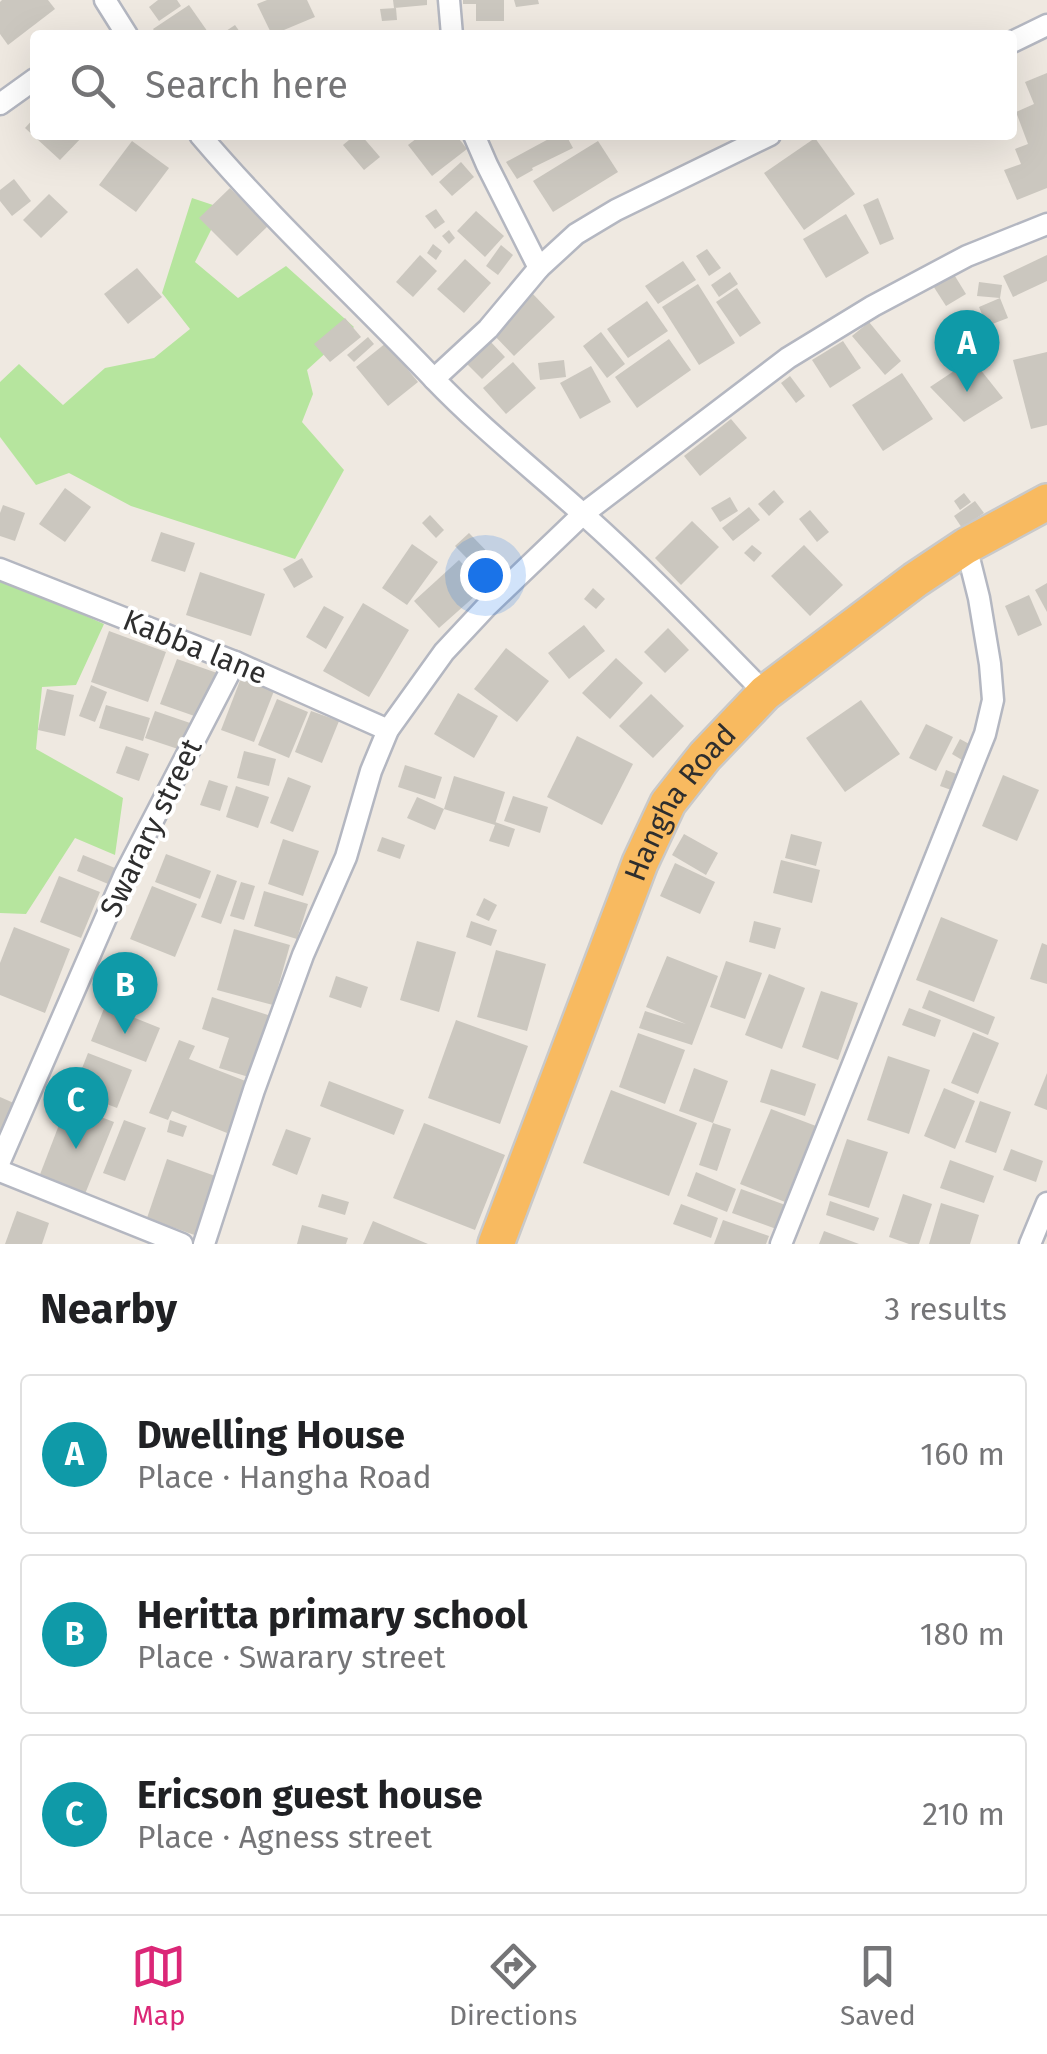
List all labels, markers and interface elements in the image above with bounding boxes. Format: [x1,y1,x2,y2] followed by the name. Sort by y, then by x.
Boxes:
[30,30,1017,140] search box
[65,58,120,113] icon: search
[145,62,348,108] text: Search here
[934,310,1000,392] pin: A
[460,550,511,601] your location
[118,602,272,692] street label: Kabba lane
[617,717,744,886] street label: Hangha Road
[92,733,210,923] street label: Swarary street
[92,952,158,1034] pin: B
[44,1066,108,1149] pin: C
[40,1284,177,1334] text: Nearby
[884,1290,1007,1328] text: 3 results
[137,1412,405,1458] text: Dwelling House
[65,1435,84,1473] text: A
[920,1435,1005,1473] text: 160 m
[137,1458,432,1496] text: Place · Hangha Road
[137,1592,528,1638] text: Heritta primary school
[65,1615,84,1653] text: B
[920,1615,1005,1653] text: 180 m
[137,1638,446,1676] text: Place · Swarary street
[137,1772,483,1818] text: Ericson guest house
[65,1795,84,1833] text: C
[922,1795,1005,1833] text: 210 m
[137,1818,432,1856] text: Place · Agness street
[131,1939,186,2032] tab: Map
[449,1939,577,2032] tab: Directions
[840,1939,916,2032] tab: Saved

